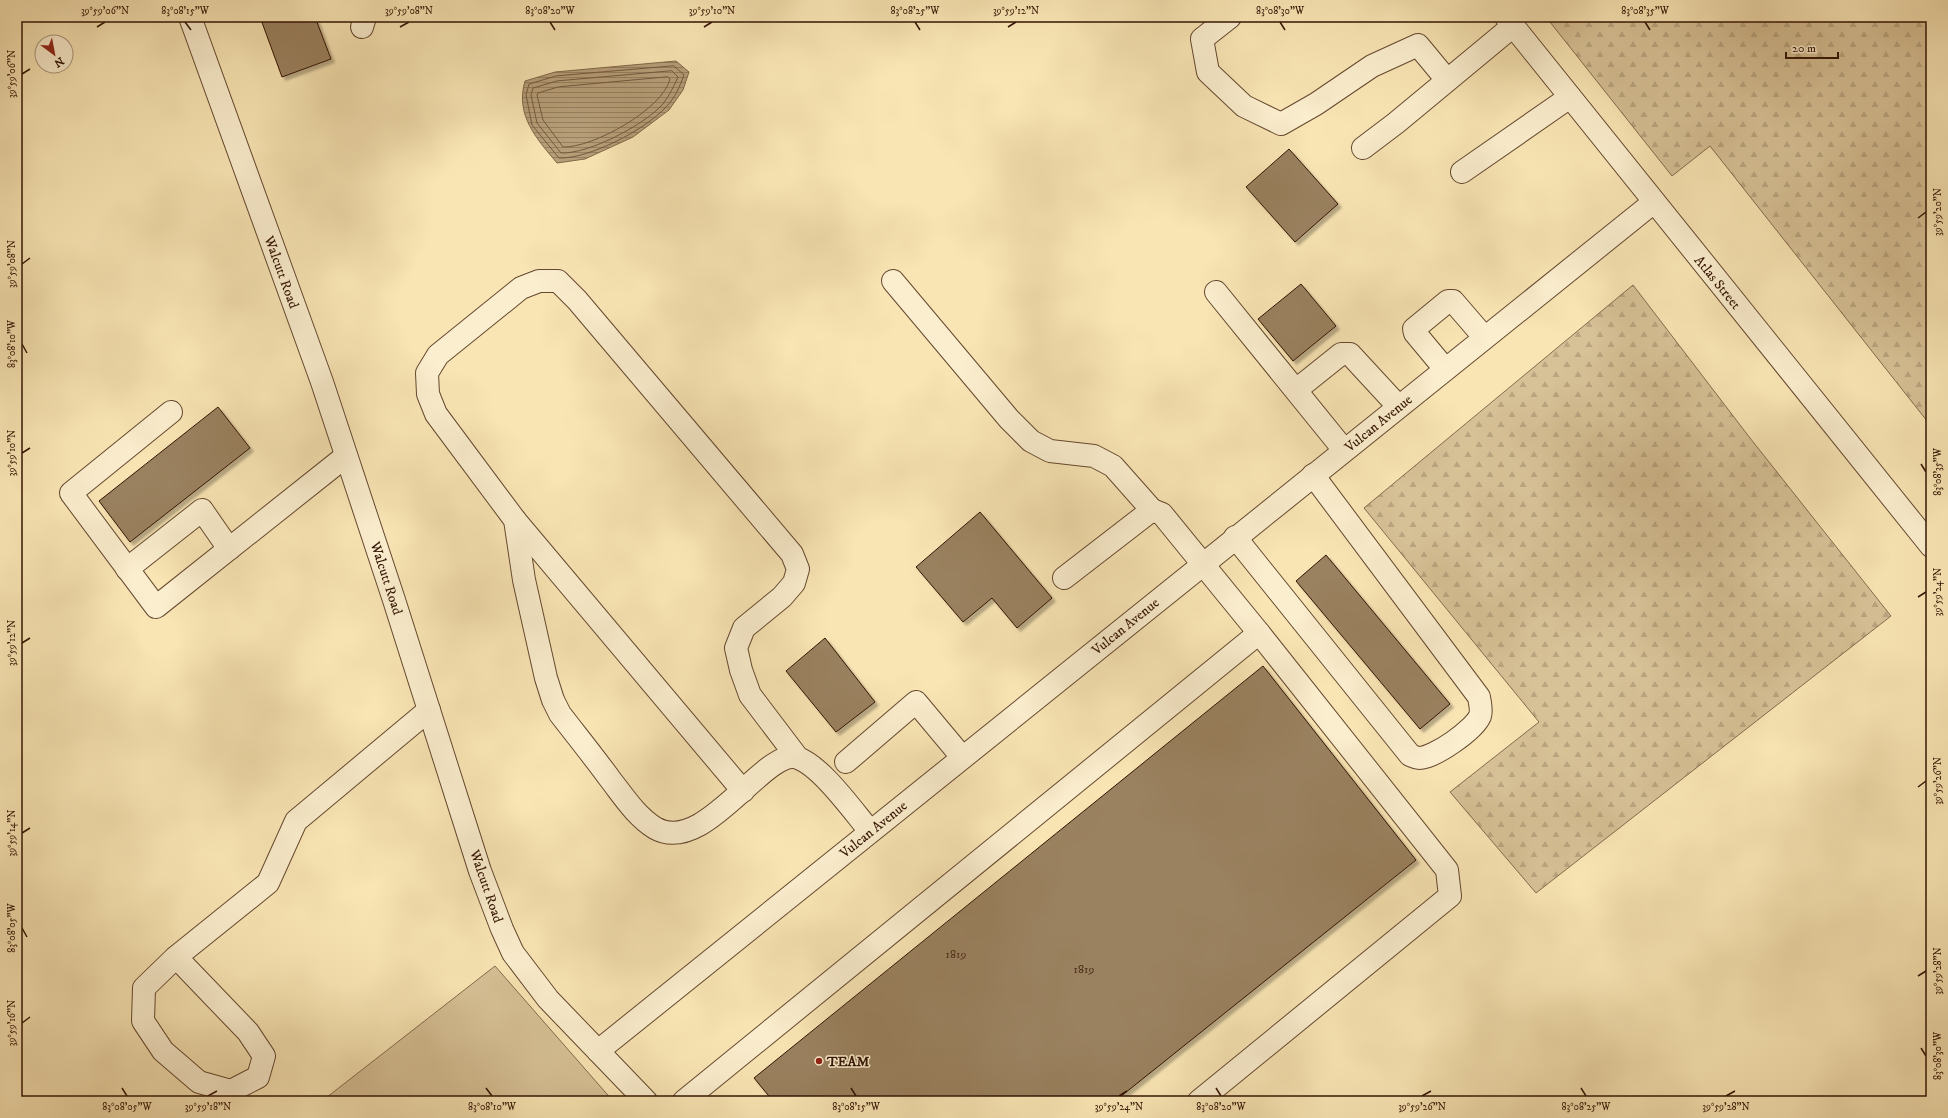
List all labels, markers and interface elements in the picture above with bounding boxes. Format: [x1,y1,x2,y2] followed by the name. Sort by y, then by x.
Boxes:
[81,5,129,17] text: 39°59'06"N
[161,5,210,17] text: 83°08'15"W
[385,5,433,17] text: 39°59'08"N
[525,5,575,17] text: 83°08'20"W
[689,5,735,17] text: 39°59'10"N
[891,5,940,17] text: 83°08'25"W
[993,5,1039,17] text: 39°59'12"N
[1256,5,1305,17] text: 83°08'30"W
[1621,5,1670,17] text: 83°08'35"W
[34,34,74,74] north arrow
[1786,34,1838,60] scale bar
[1792,41,1816,56] text: 20 m
[6,50,18,98] text: 39°59'06"N
[51,53,66,70] text: N
[1932,188,1944,236] text: 39°59'20"N
[259,233,302,311] street label: Walcutt Road
[6,240,18,288] text: 39°59'08"N
[1690,252,1745,314] street label: Atlas Street
[6,319,18,368] text: 83°08'10"W
[1340,391,1416,457] street label: Vulcan Avenue
[6,430,18,476] text: 39°59'10"N
[1932,447,1944,496] text: 83°08'35"W
[365,539,406,617] street label: Walcutt Road
[1932,568,1944,616] text: 39°59'24"N
[1087,594,1163,660] street label: Vulcan Avenue
[6,620,18,666] text: 39°59'12"N
[1932,757,1944,805] text: 39°59'26"N
[835,797,911,863] street label: Vulcan Avenue
[6,809,18,857] text: 39°59'14"N
[465,847,507,925] street label: Walcutt Road
[6,902,18,953] text: 83°08'05"W
[946,947,966,962] house number: 1819
[1932,947,1944,995] text: 39°59'28"N
[1074,962,1094,977] house number: 1819
[6,1000,18,1046] text: 39°59'16"N
[1932,1031,1944,1080] text: 83°08'30"W
[826,1053,869,1071] place label: TEAM
[814,1056,824,1066] marker: TEAM
[102,1101,153,1113] text: 83°08'05"W
[185,1101,231,1113] text: 39°59'18"N
[468,1101,517,1113] text: 83°08'10"W
[832,1101,881,1113] text: 83°08'15"W
[1095,1101,1143,1113] text: 39°59'24"N
[1196,1101,1246,1113] text: 83°08'20"W
[1398,1101,1446,1113] text: 39°59'26"N
[1562,1101,1611,1113] text: 83°08'25"W
[1702,1101,1750,1113] text: 39°59'28"N

